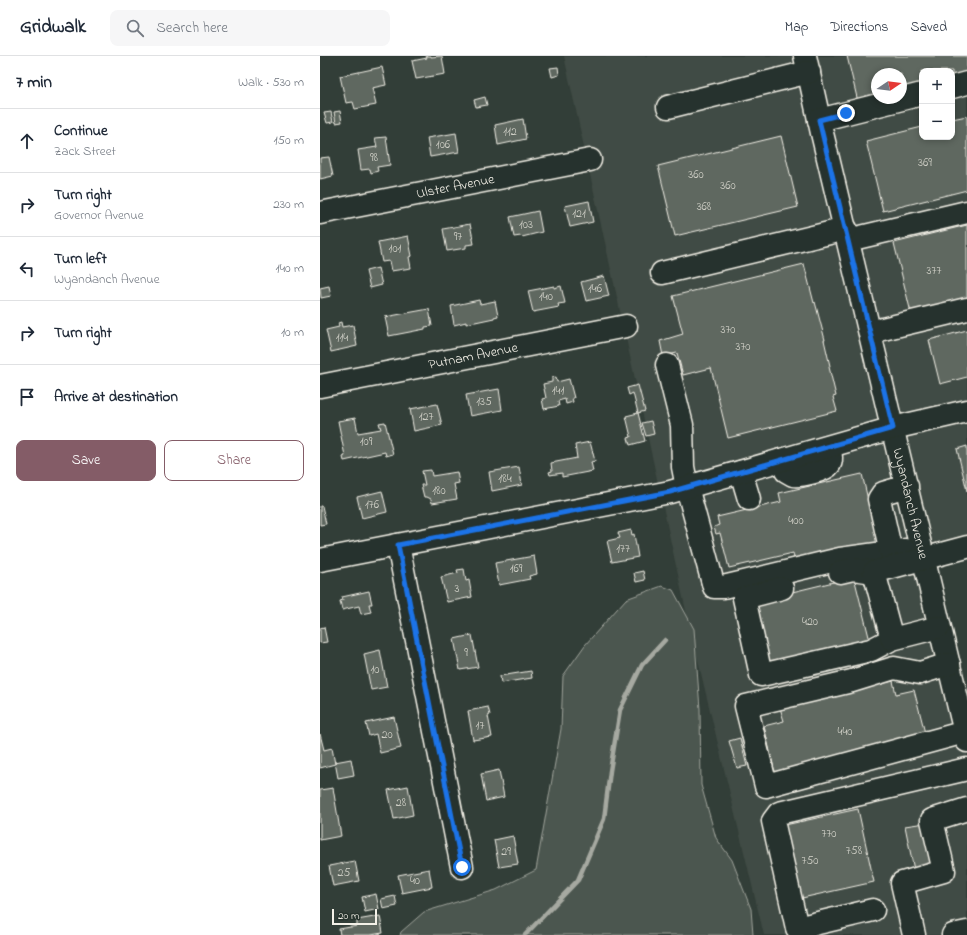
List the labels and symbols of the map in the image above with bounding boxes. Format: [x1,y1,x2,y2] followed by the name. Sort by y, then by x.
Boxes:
[871,68,907,104] north arrow
[837,104,855,122] route end
[503,123,517,141] house number: 112
[436,136,451,154] house number: 106
[370,149,379,167] house number: 98
[918,154,932,172] house number: 369
[688,166,704,184] house number: 360
[415,168,497,204] street label: Ulster Avenue
[720,177,736,195] house number: 360
[697,198,712,216] house number: 368
[572,205,586,223] house number: 121
[519,216,533,234] house number: 103
[454,228,462,246] house number: 97
[389,240,402,258] house number: 101
[927,262,941,280] house number: 377
[588,280,603,298] house number: 146
[539,288,553,306] house number: 140
[720,321,736,339] house number: 370
[336,329,348,347] house number: 114
[427,337,520,375] street label: Putnam Avenue
[735,338,751,356] house number: 370
[552,382,564,400] house number: 141
[476,393,492,411] house number: 135
[419,408,433,426] house number: 127
[360,433,373,451] house number: 109
[887,446,934,562] street label: Wyandanch Avenue
[498,470,512,488] house number: 184
[432,482,446,500] house number: 180
[365,496,380,514] house number: 176
[788,512,804,530] house number: 400
[616,540,630,558] house number: 177
[510,560,523,578] house number: 169
[455,580,460,598] house number: 3
[802,613,818,631] house number: 420
[464,644,468,662] house number: 9
[370,661,380,679] house number: 10
[476,717,484,735] house number: 17
[837,723,853,741] house number: 440
[381,726,393,744] house number: 20
[396,794,407,812] house number: 28
[821,825,837,843] house number: 770
[846,842,863,860] house number: 758
[501,843,511,861] house number: 29
[802,852,819,870] house number: 750
[453,858,471,876] route start
[338,864,351,882] house number: 25
[410,872,420,890] house number: 40
[332,907,377,926] scale bar

